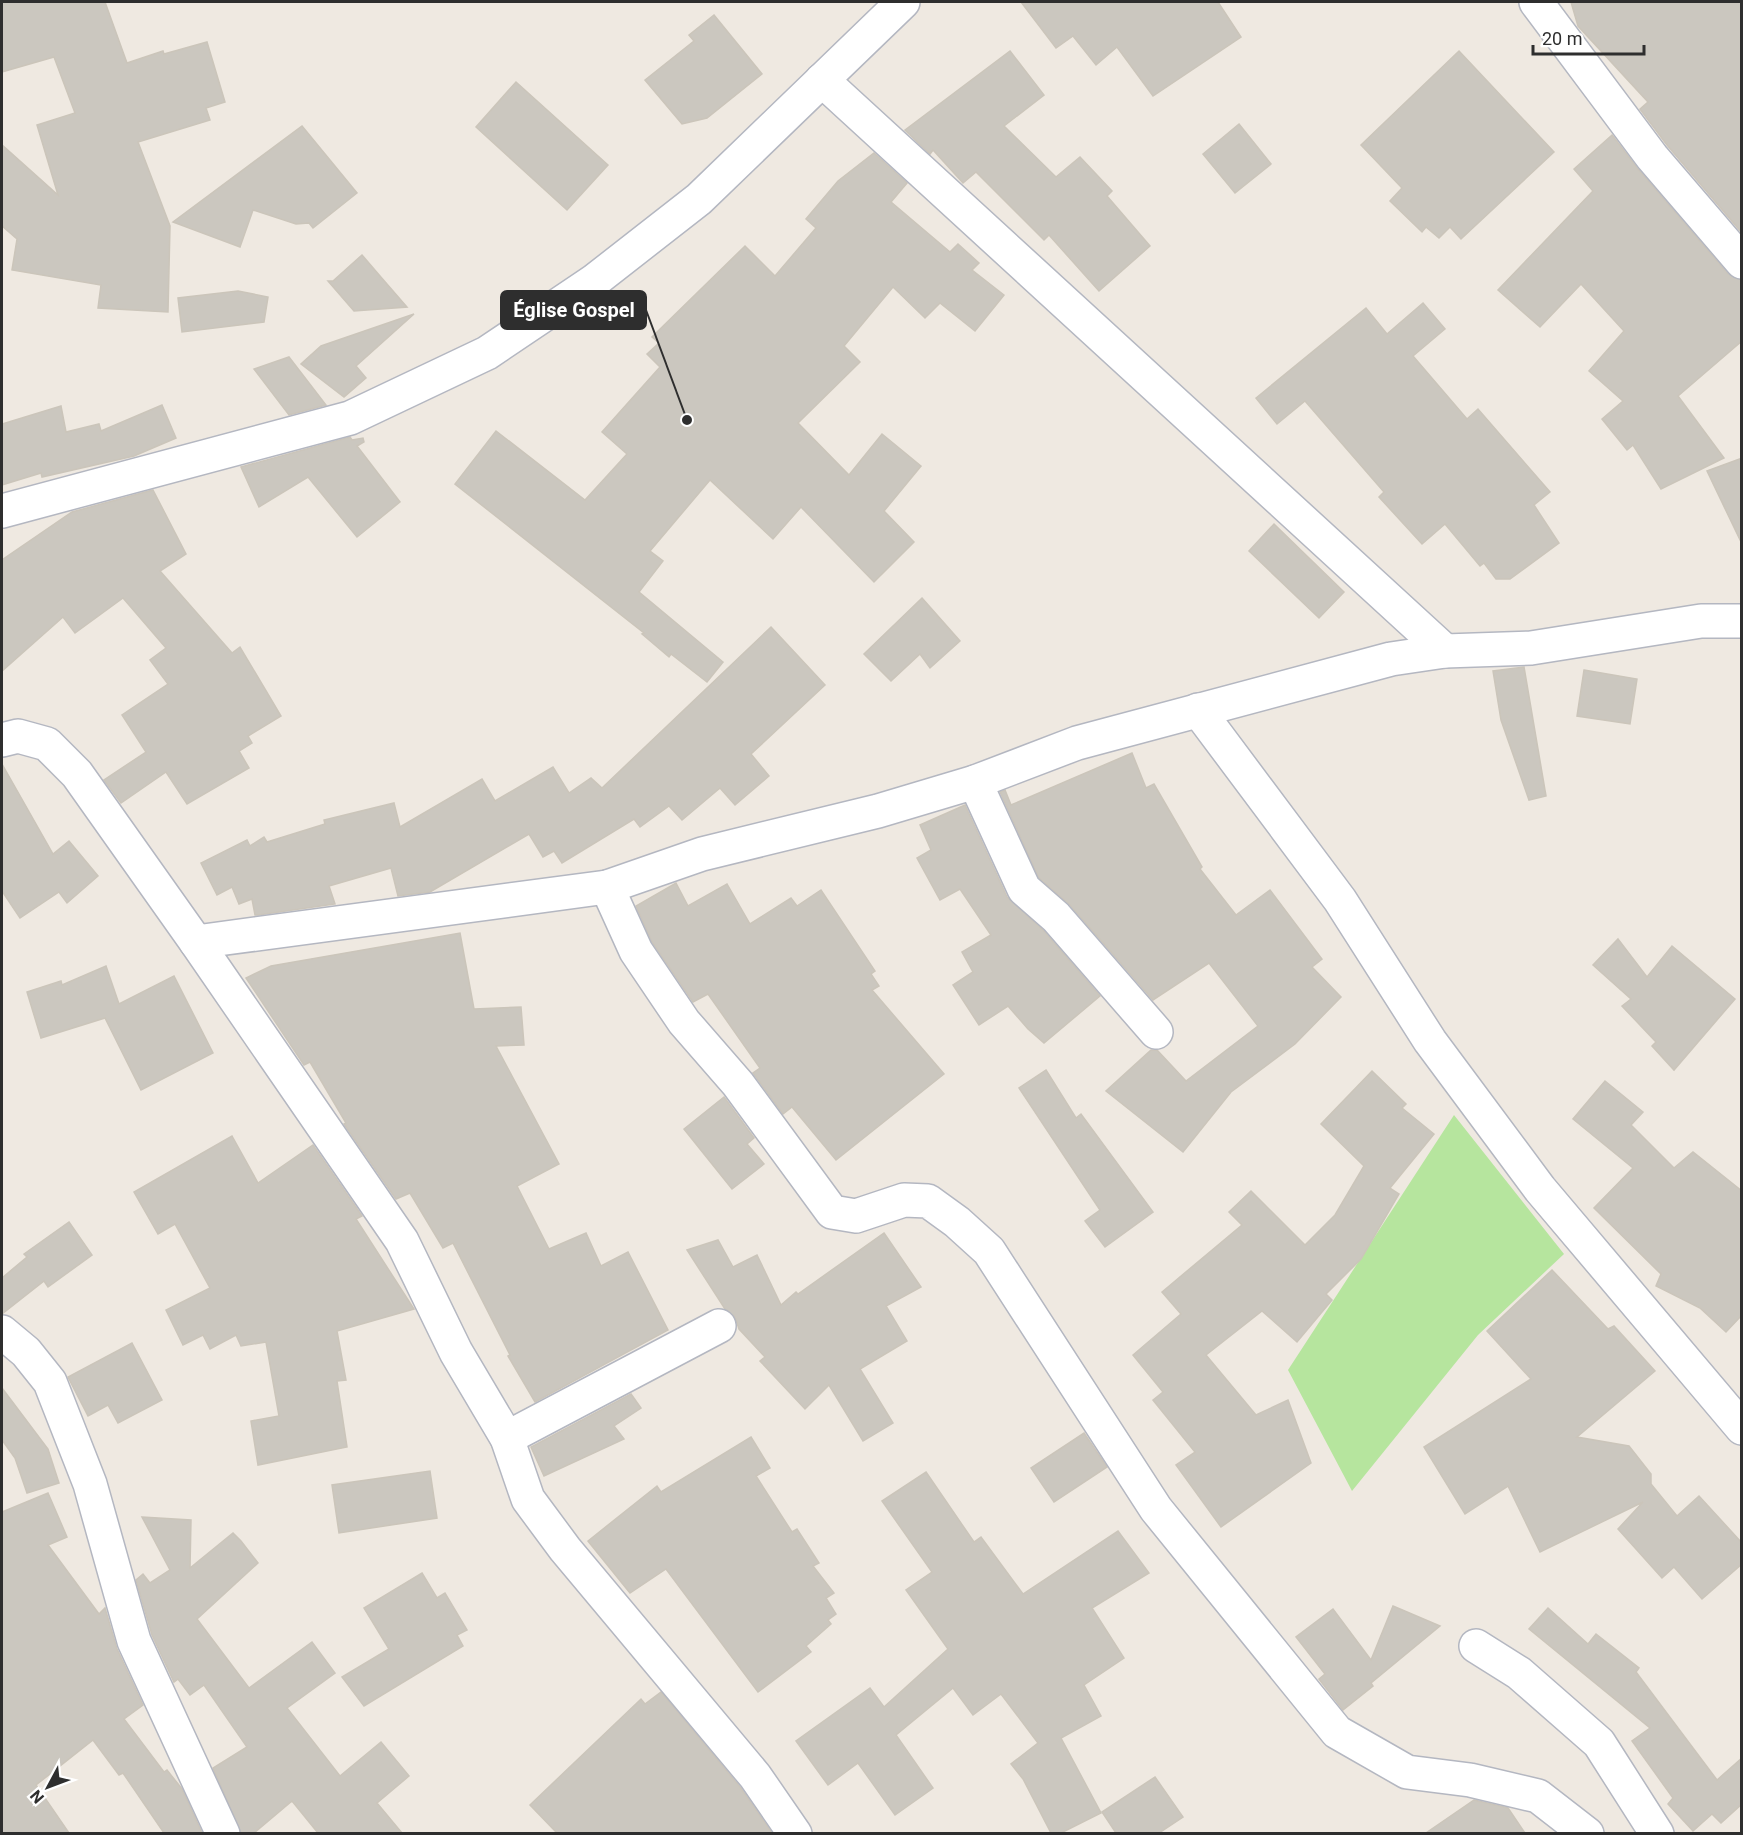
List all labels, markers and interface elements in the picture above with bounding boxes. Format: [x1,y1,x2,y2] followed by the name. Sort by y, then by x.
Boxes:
[1533,18,1644,56] scale bar
[1542,28,1582,49] text: 20 m
[501,291,646,329] callout: Église Gospel
[513,298,635,322] text: Église Gospel
[18,1757,78,1817] north arrow
[26,1786,48,1807] text: N

